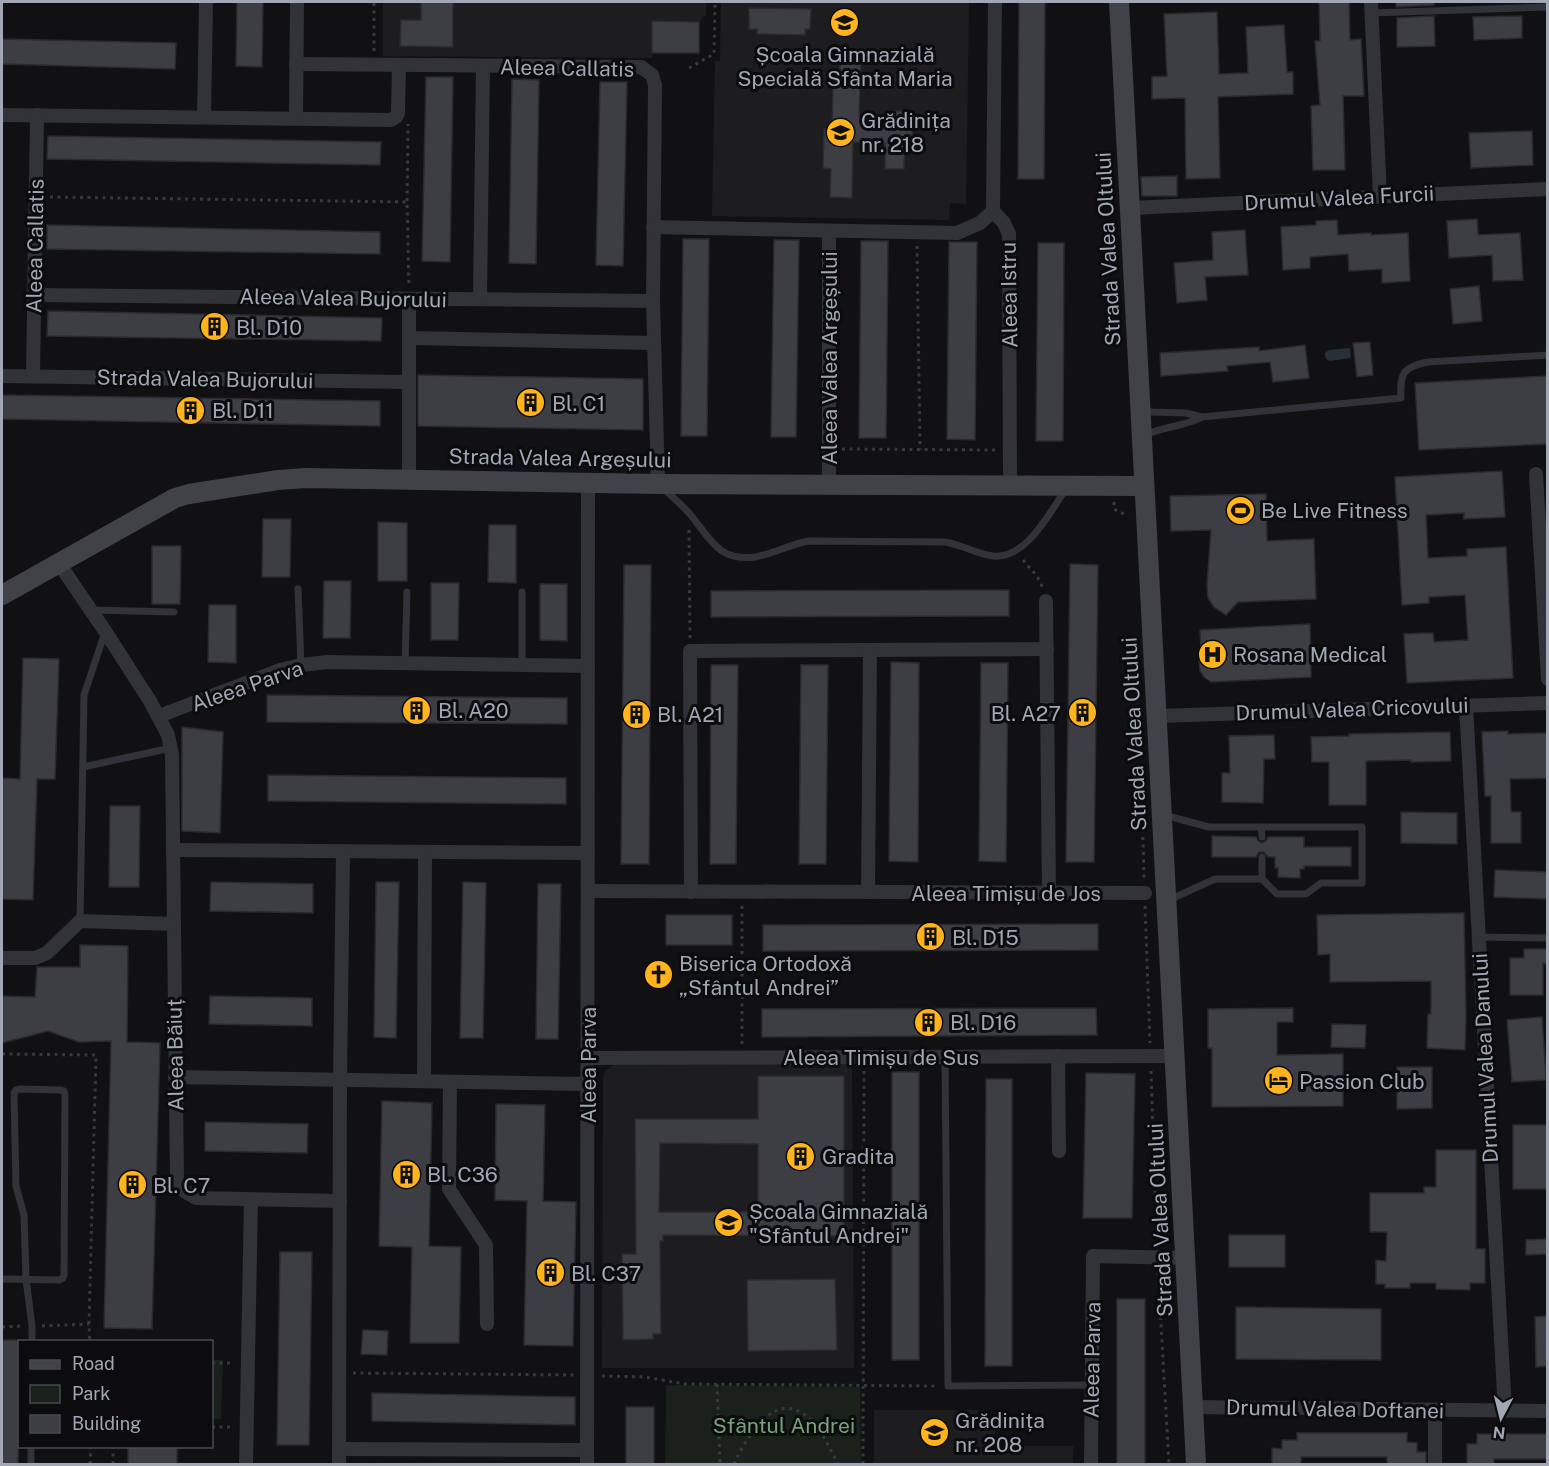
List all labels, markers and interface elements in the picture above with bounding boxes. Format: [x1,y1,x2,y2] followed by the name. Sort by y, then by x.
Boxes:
[829,7,861,39] school or university icon: Școala Gimnazială Specială Sfânta Maria
[737,42,953,91] place label: Școala Gimnazială Specială Sfânta Maria
[500,54,634,82] street label: Aleea Callatis
[861,108,951,157] place label: Grădinița nr. 218
[824,116,856,148] school or university icon: Grădinița nr. 218
[1090,152,1126,346] street label: Strada Valea Oltului
[21,179,49,313] street label: Aleea Callatis
[1243,181,1435,215] street label: Drumul Valea Furcii
[996,242,1022,348] street label: Aleea Istru
[817,251,842,465] street label: Aleea Valea Argeșului
[239,284,447,312] street label: Aleea Valea Bujorului
[199,311,231,343] building icon: Bl. D10
[236,315,302,340] place label: Bl. D10
[96,365,314,393] street label: Strada Valea Bujorului
[515,387,547,419] building icon: Bl. C1
[552,391,605,416] place label: Bl. C1
[175,394,207,426] building icon: Bl. D11
[212,398,274,423] place label: Bl. D11
[448,444,672,472] street label: Strada Valea Argeșului
[1224,494,1256,526] sports icon: Be Live Fitness
[1261,498,1408,523] place label: Be Live Fitness
[1116,637,1152,831] street label: Strada Valea Oltului
[1196,638,1228,670] hospital icon: Rosana Medical
[1233,642,1387,667] place label: Rosana Medical
[188,655,306,717] street label: Aleea Parva
[1235,692,1469,726] street label: Drumul Valea Cricovului
[401,694,433,726] building icon: Bl. A20
[1066,697,1098,729] building icon: Bl. A27
[438,698,509,723] place label: Bl. A20
[620,698,652,730] building icon: Bl. A21
[991,701,1061,726] place label: Bl. A27
[657,702,723,727] place label: Bl. A21
[911,881,1101,906] street label: Aleea Timișu de Jos
[915,921,947,953] building icon: Bl. D15
[952,925,1019,950] place label: Bl. D15
[679,951,852,1000] place label: Biserica Ortodoxă „Sfântul Andrei”
[1467,953,1503,1163] street label: Drumul Valea Danului
[642,959,674,991] church icon: Biserica Ortodoxă „Sfântul Andrei”
[162,999,188,1111] street label: Aleea Băiuț
[913,1006,945,1038] building icon: Bl. D16
[576,1007,601,1123] street label: Aleea Parva
[950,1010,1016,1035] place label: Bl. D16
[783,1045,979,1070] street label: Aleea Timișu de Sus
[1262,1065,1294,1097] hotel icon: Passion Club
[1299,1069,1425,1094] place label: Passion Club
[1142,1123,1178,1317] street label: Strada Valea Oltului
[785,1140,817,1172] building icon: Gradita
[822,1144,894,1169] place label: Gradita
[390,1158,422,1190] building icon: Bl. C36
[427,1162,498,1187] place label: Bl. C36
[116,1169,148,1201] building icon: Bl. C7
[153,1173,210,1198] place label: Bl. C7
[749,1199,928,1248] place label: Școala Gimnazială "Sfântul Andrei"
[712,1207,744,1239] school or university icon: Școala Gimnazială "Sfântul Andrei"
[534,1257,566,1289] building icon: Bl. C37
[571,1261,641,1286] place label: Bl. C37
[1078,1302,1106,1418] street label: Aleea Parva
[18,1340,213,1448] legend
[72,1353,115,1374] text: Road
[72,1383,110,1404] text: Park
[1471,1388,1531,1448] north arrow
[1226,1395,1444,1423] street label: Drumul Valea Doftanei
[955,1408,1045,1457] place label: Grădinița nr. 208
[72,1413,141,1434] text: Building
[713,1413,855,1438] park label: Sfântul Andrei
[918,1416,950,1448] school or university icon: Grădinița nr. 208
[1492,1422,1507,1443] text: N

